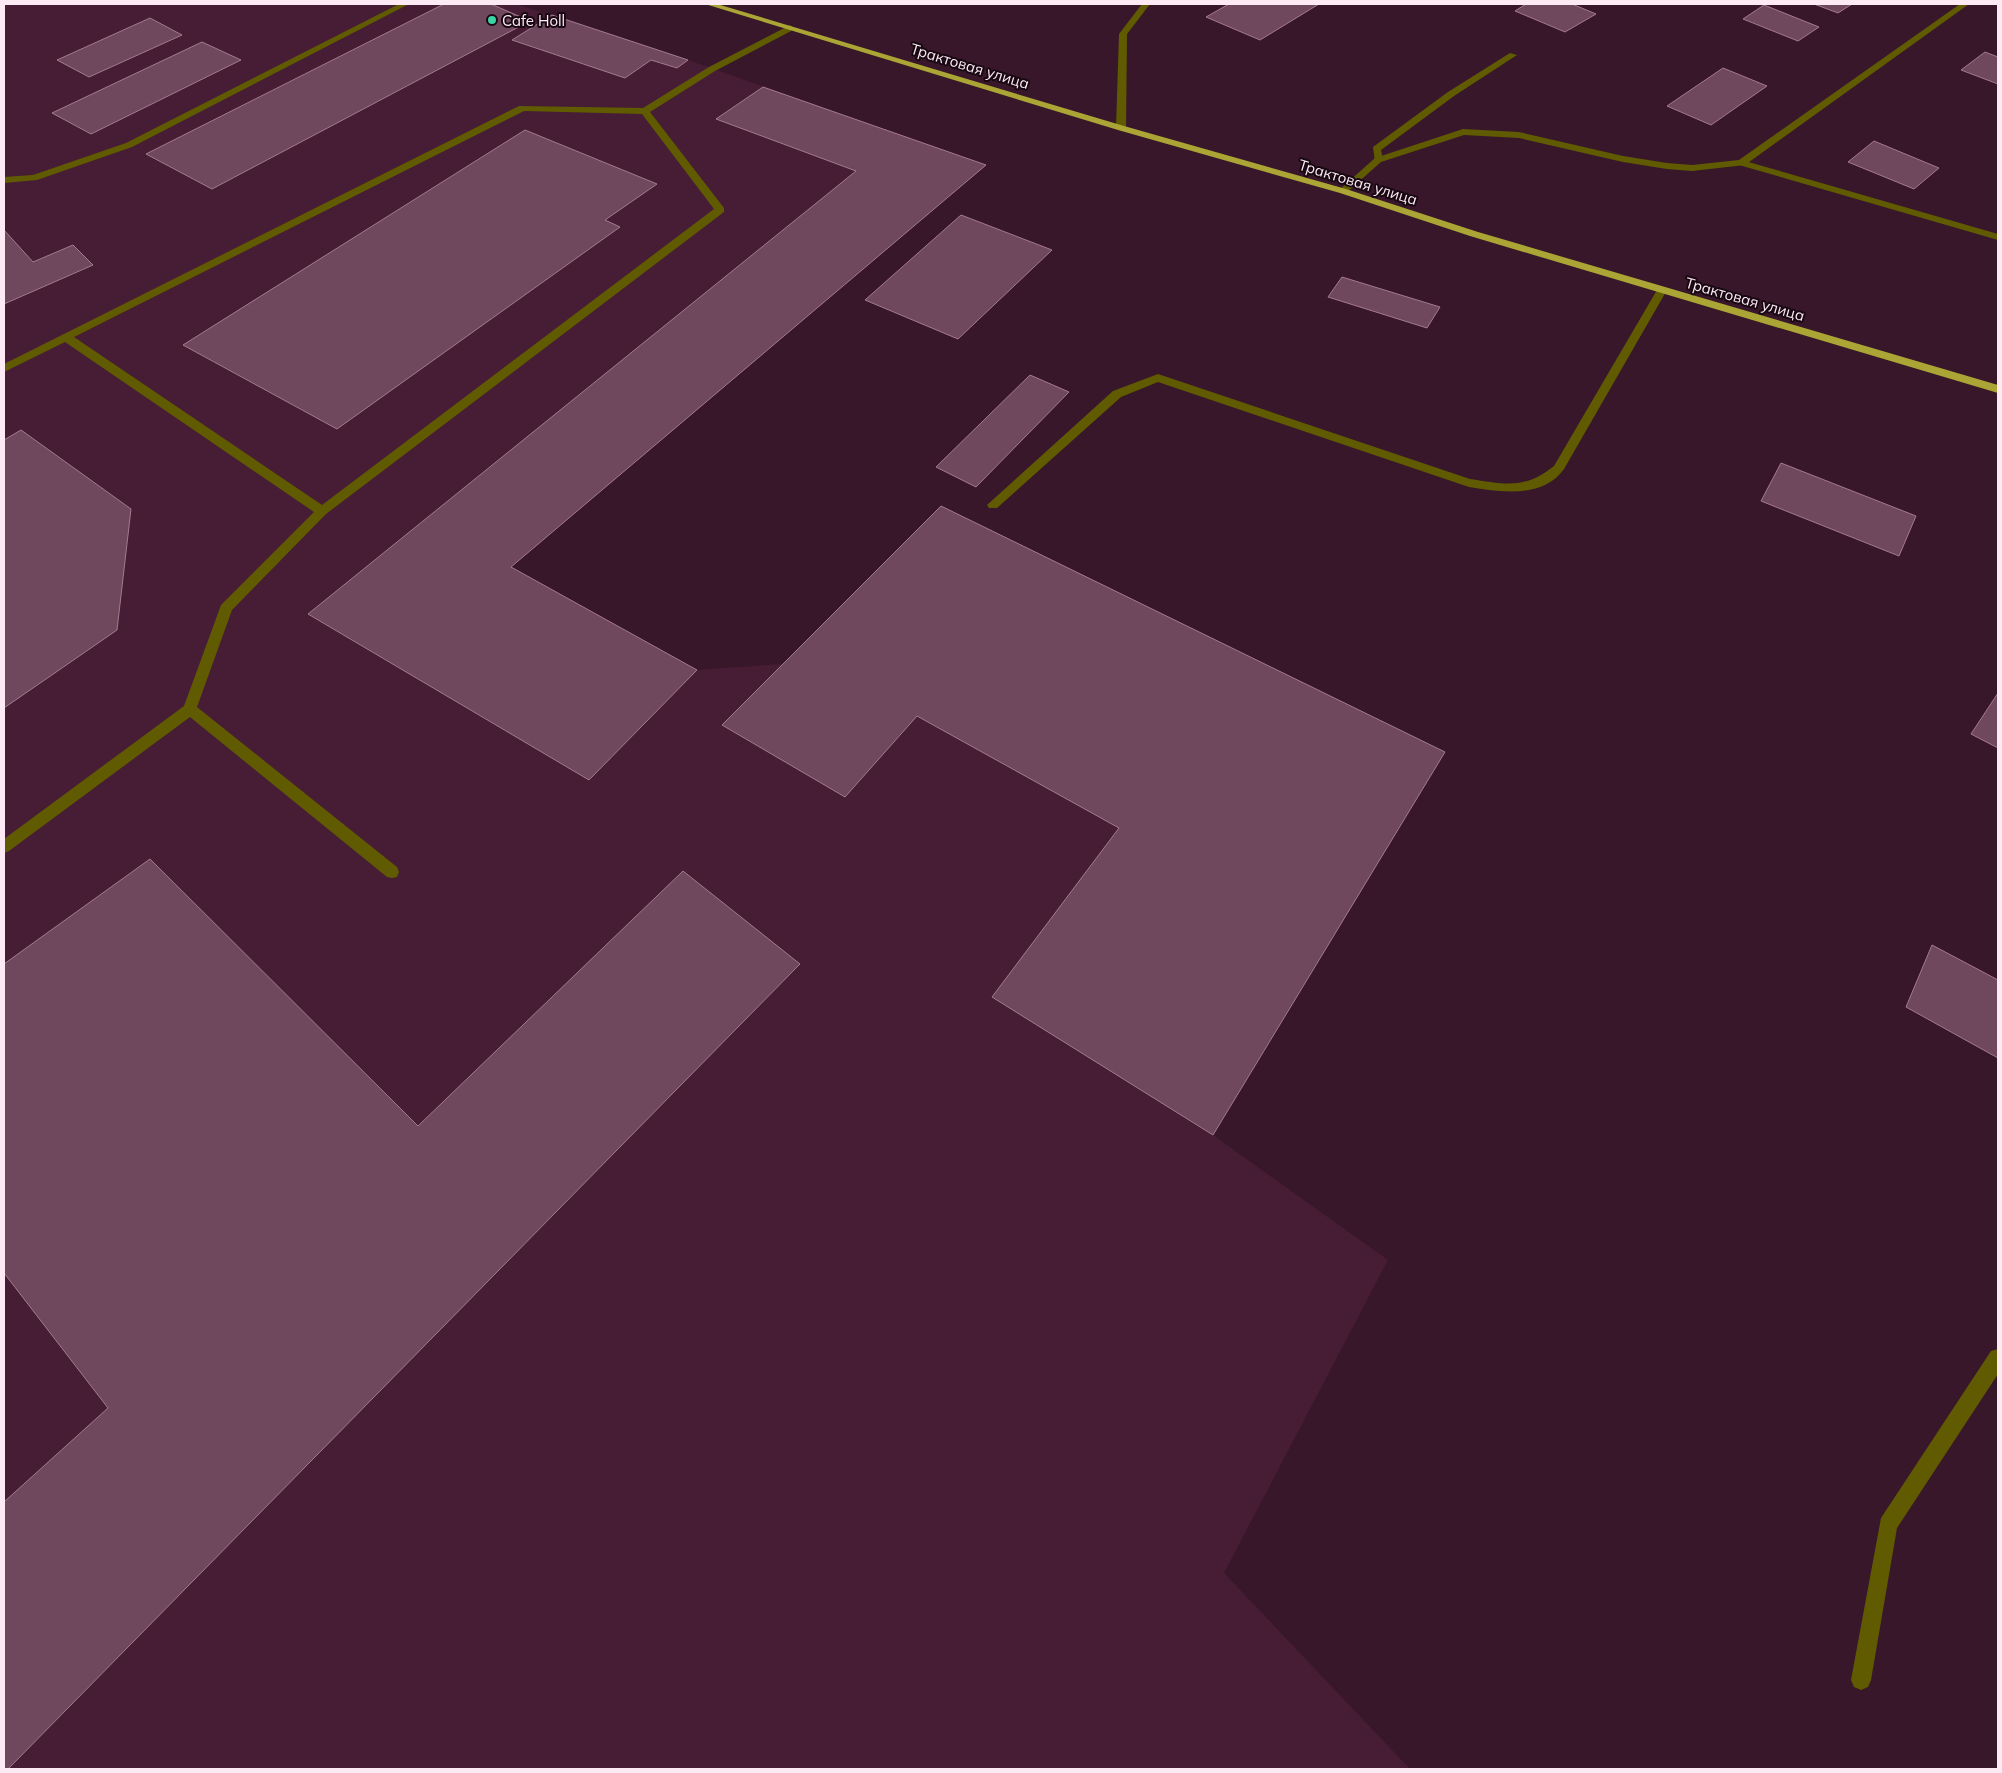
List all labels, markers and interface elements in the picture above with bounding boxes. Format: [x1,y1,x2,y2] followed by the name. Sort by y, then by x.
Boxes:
[502,11,565,30] place label: Cafe Holl
[486,14,498,26] marker: Cafe Holl
[908,39,1032,93] street label: Трактовая улица
[1296,155,1420,209] street label: Трактовая улица
[1683,273,1807,325] street label: Трактовая улица

